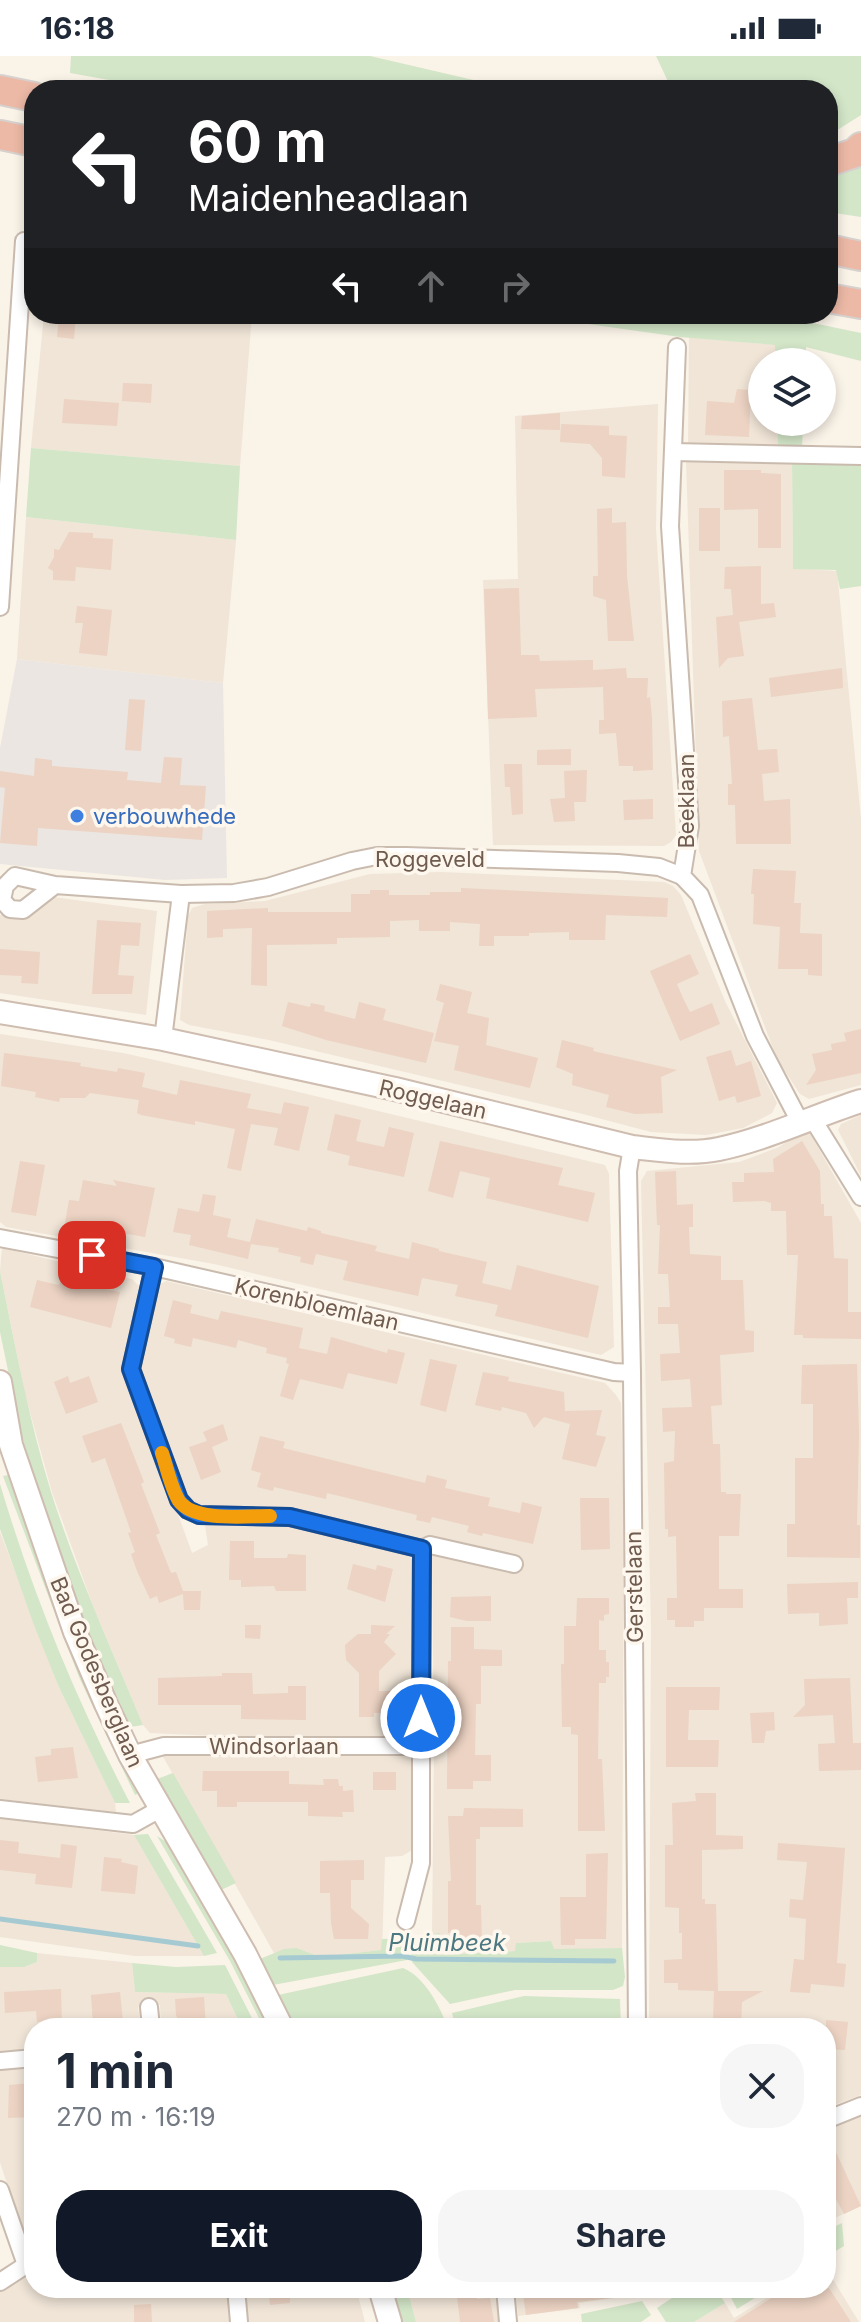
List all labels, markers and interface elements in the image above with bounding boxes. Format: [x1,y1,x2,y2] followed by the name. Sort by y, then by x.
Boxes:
[40,10,115,46] text: 16:18
[188,108,327,176] text: 60 m
[56,112,160,216] icon: left
[188,176,469,220] text: Maidenheadlaan
[325,264,369,308] icon: left
[409,264,453,308] icon: ahead
[493,264,537,308] icon: right
[748,348,836,436] map controls
[748,348,836,436] button: layers
[673,753,699,849] street label: Beeklaan
[93,803,236,829] place label: verbouwhede
[68,807,86,825] marker: verbouwhede
[375,846,485,872] street label: Roggeveld
[377,1074,489,1124] street label: Roggelaan
[58,1221,126,1289] pin
[70,1233,114,1277] icon: arrive
[232,1272,402,1336] street label: Korenbloemlaan
[620,1531,648,1643] street label: Gerstelaan
[45,1573,149,1771] street label: Bad Godesberglaan
[379,1676,463,1760] position arrow
[209,1733,339,1759] street label: Windsorlaan
[388,1928,507,1957] water label: Pluimbeek
[56,2041,175,2100] text: 1 min
[720,2044,804,2128] button: close
[56,2101,216,2132] text: 270 m · 16:19
[56,2190,422,2282] button: Exit
[438,2190,804,2282] button: Share

